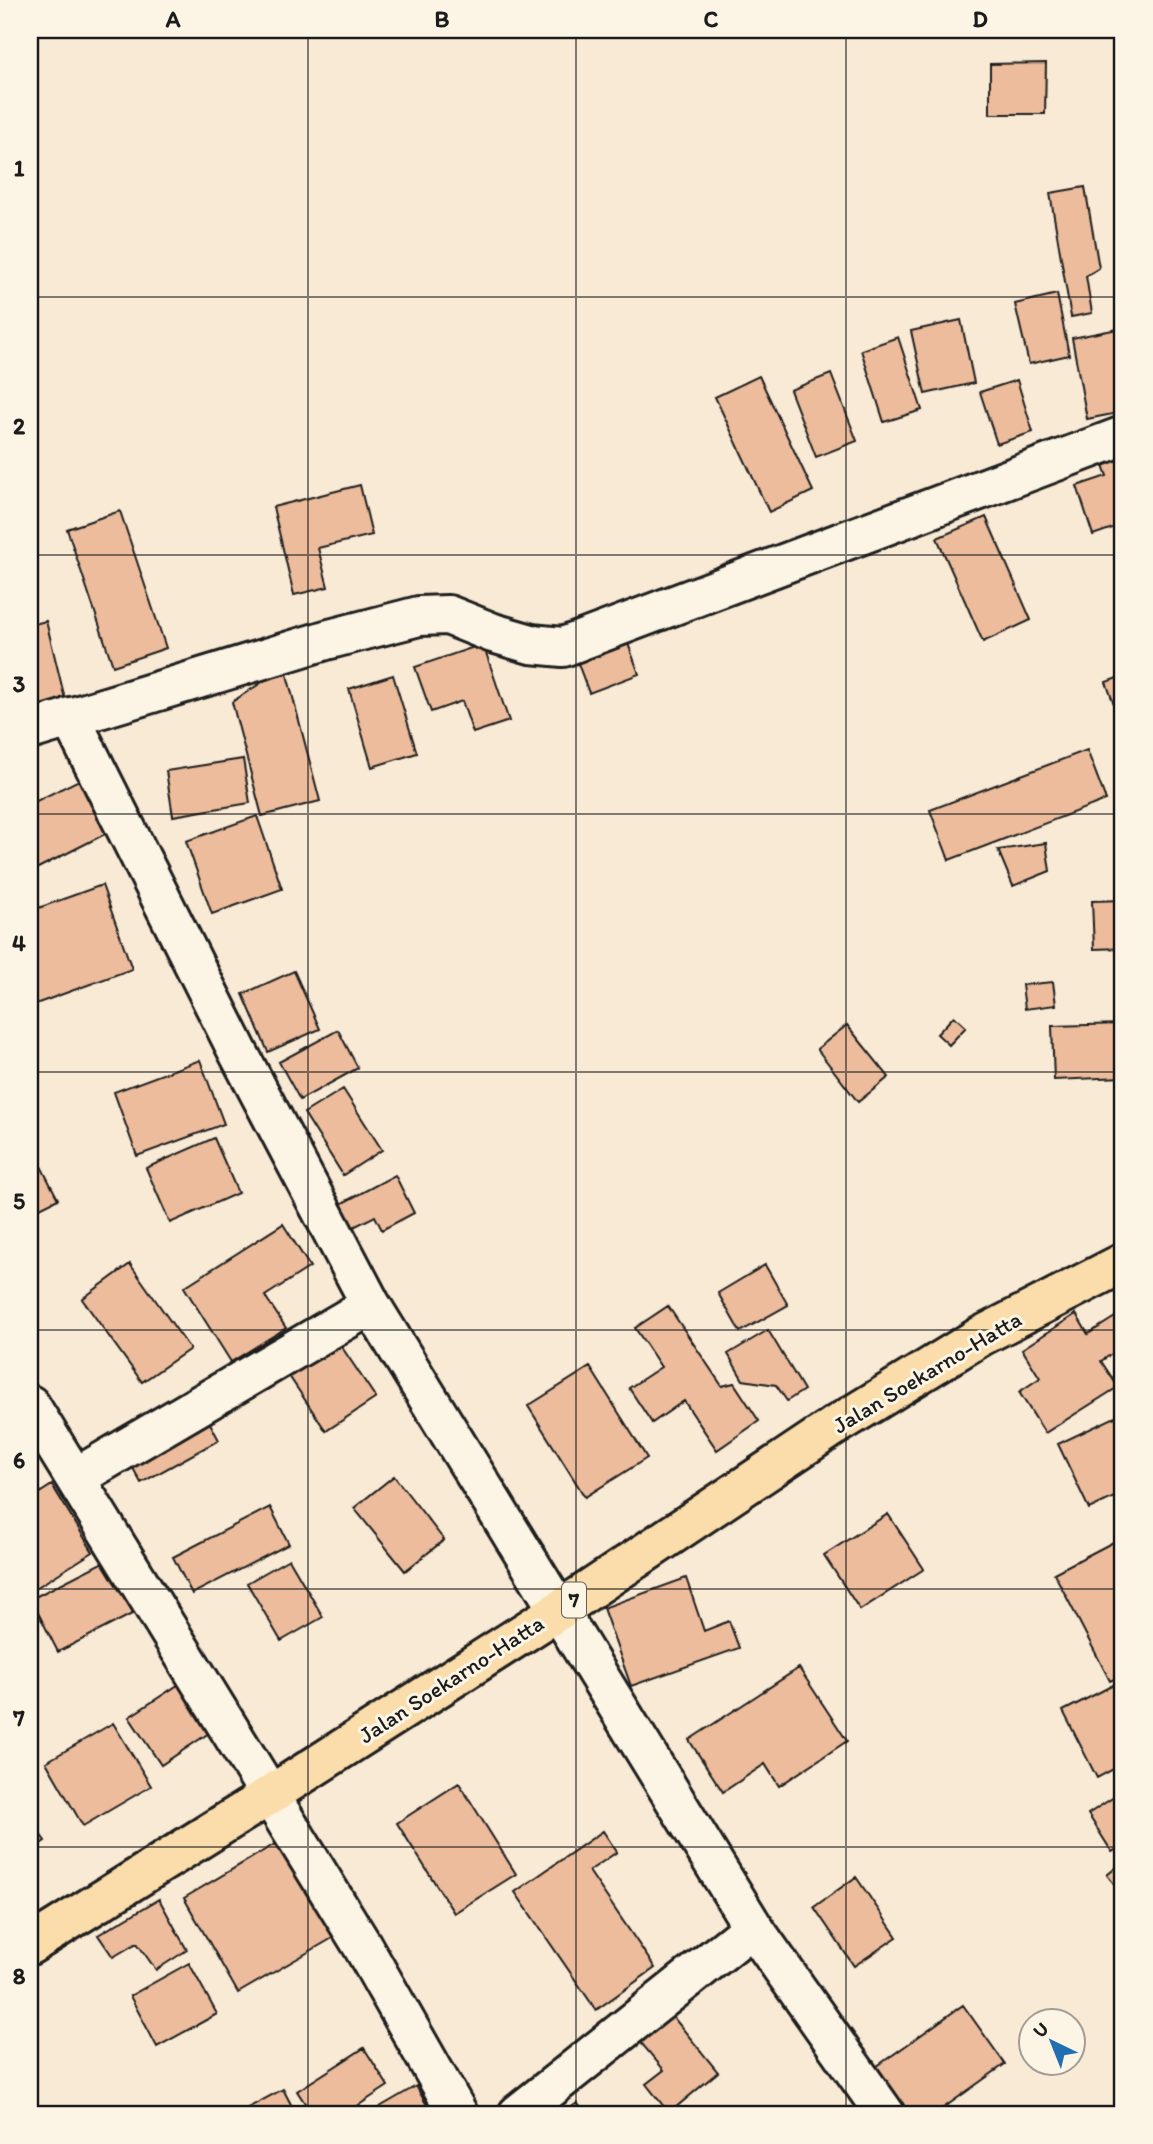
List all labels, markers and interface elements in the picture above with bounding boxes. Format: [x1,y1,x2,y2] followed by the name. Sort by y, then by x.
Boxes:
[165,5,181,33] text: A
[435,5,450,33] text: B
[704,5,719,33] text: C
[972,5,988,33] text: D
[14,154,25,182] text: 1
[13,412,26,440] text: 2
[13,670,26,698] text: 3
[12,929,26,957] text: 4
[13,1187,25,1215] text: 5
[828,1305,1026,1439] street label: Jalan Soekarno-Hatta
[13,1446,25,1474] text: 6
[562,1582,586,1618] road number: 7
[353,1609,549,1749] street label: Jalan Soekarno-Hatta
[12,1704,25,1732] text: 7
[13,1962,26,1990] text: 8
[1016,2008,1086,2078] north arrow
[1028,2017,1053,2043] text: U

